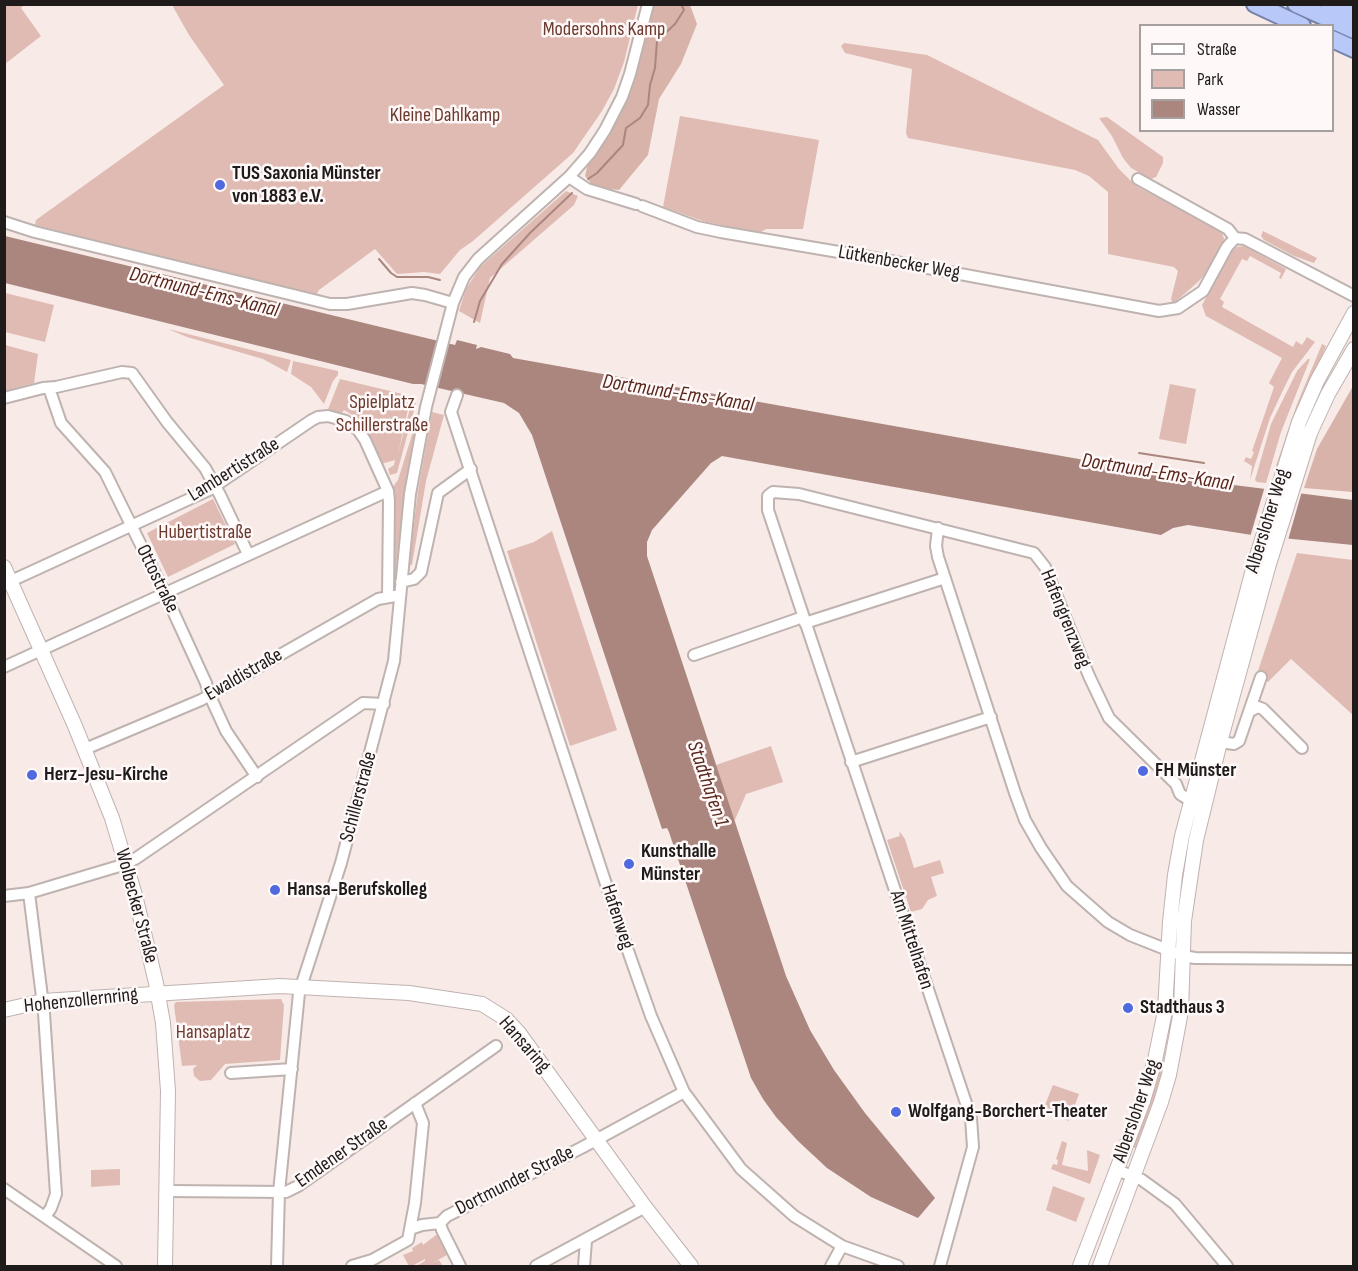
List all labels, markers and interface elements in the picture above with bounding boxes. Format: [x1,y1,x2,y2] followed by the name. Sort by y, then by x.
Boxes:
[543,18,665,42] park label: Modersohns Kamp
[1139,24,1334,132] legend
[1197,39,1237,60] text: Straße
[1197,69,1223,90] text: Park
[1197,99,1240,120] text: Wasser
[390,104,500,128] park label: Kleine Dahlkamp
[232,162,381,209] place label: TUS Saxonia Münster von 1883 e.V.
[213,178,227,192] marker: TUS Saxonia Münster von 1883 e.V.
[836,240,962,286] street label: Lütkenbecker Weg
[127,262,281,324] water label: Dortmund-Ems-Kanal
[601,370,755,418] water label: Dortmund-Ems-Kanal
[336,391,428,438] park label: Spielplatz Schillerstraße
[184,433,284,507] street label: Lambertistraße
[1080,449,1234,497] water label: Dortmund-Ems-Kanal
[1241,466,1295,576] street label: Albersloher Weg
[158,521,252,545] park label: Hubertistraße
[130,541,184,617] street label: Ottostraße
[1034,566,1096,672] street label: Hafengrenzweg
[201,643,287,707] street label: Ewaldistraße
[681,738,733,830] water label: Stadthafen 1
[335,749,383,845] street label: Schillerstraße
[1155,759,1236,783] place label: FH Münster
[44,763,168,787] place label: Herz-Jesu-Kirche
[1136,764,1150,778] marker: FH Münster
[25,768,39,782] marker: Herz-Jesu-Kirche
[641,840,716,887] place label: Kunsthalle Münster
[109,846,163,966] street label: Wolbecker Straße
[622,857,636,871] marker: Kunsthalle Münster
[287,878,427,902] place label: Hansa-Berufskolleg
[595,881,639,953] street label: Hafenweg
[268,883,282,897] marker: Hansa-Berufskolleg
[884,888,938,992] street label: Am Mittelhafen
[23,983,139,1019] street label: Hohenzollernring
[1140,996,1225,1020] place label: Stadthaus 3
[1121,1001,1135,1015] marker: Stadthaus 3
[493,1012,555,1078] street label: Hansaring
[176,1021,250,1045] park label: Hansaplatz
[1108,1056,1166,1166] street label: Albersloher Weg
[908,1100,1107,1124] place label: Wolfgang-Borchert-Theater
[889,1105,903,1119] marker: Wolfgang-Borchert-Theater
[291,1112,393,1194] street label: Emdener Straße
[452,1141,578,1221] street label: Dortmunder Straße

